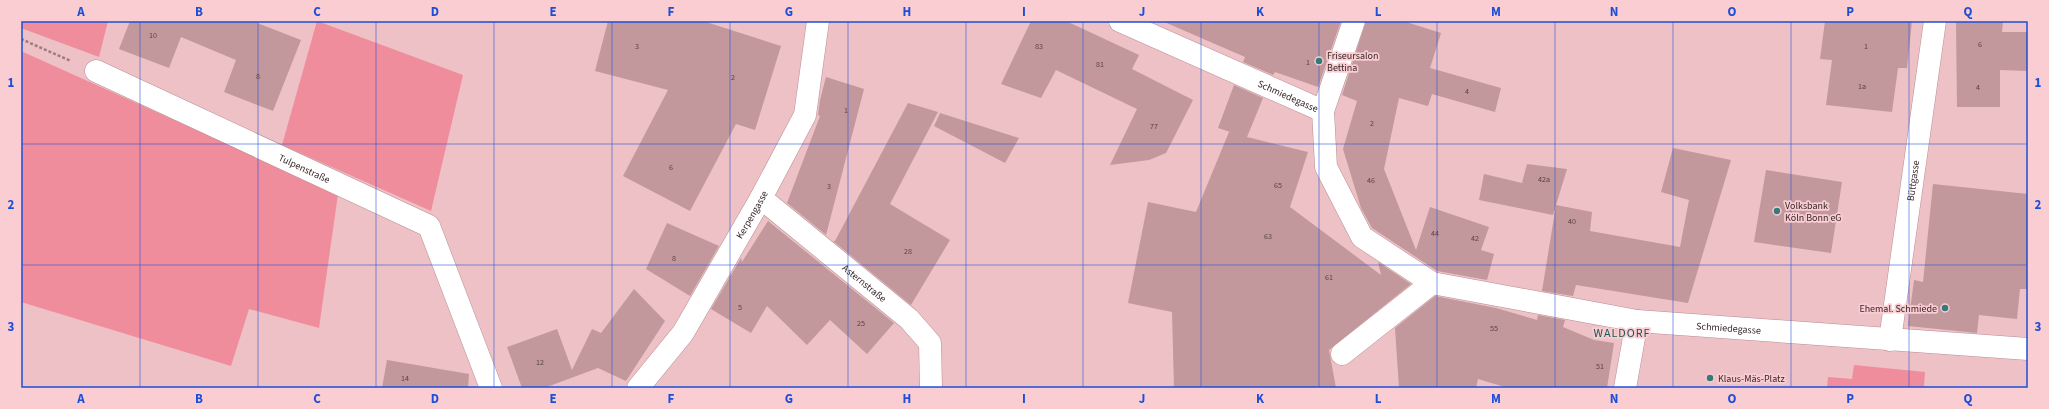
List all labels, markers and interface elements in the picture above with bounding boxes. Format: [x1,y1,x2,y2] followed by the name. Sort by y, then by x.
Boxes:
[76,3,85,21] text: A
[195,3,203,21] text: B
[313,3,321,21] text: C
[431,3,439,21] text: D
[549,3,557,21] text: E
[668,3,675,21] text: F
[785,3,793,21] text: G
[903,3,911,21] text: H
[1022,3,1026,21] text: I
[1139,3,1145,21] text: J
[1256,3,1265,21] text: K
[1375,3,1382,21] text: L
[1491,3,1501,21] text: M
[1610,3,1618,21] text: N
[1728,3,1737,21] text: O
[1846,3,1854,21] text: P
[1964,3,1973,21] text: Q
[149,30,157,41] house number: 10
[1978,39,1982,50] house number: 6
[635,41,639,52] house number: 3
[1035,41,1043,52] house number: 83
[1864,41,1868,52] house number: 1
[1327,49,1378,75] place label: Friseursalon Bettina
[1314,56,1324,66] marker: Friseursalon Bettina
[1306,57,1310,68] house number: 1
[1096,59,1104,70] house number: 81
[256,71,260,82] house number: 8
[731,72,735,83] house number: 2
[8,74,15,92] text: 1
[2035,74,2042,92] text: 1
[1255,77,1320,116] street label: Schmiedegasse
[1858,81,1866,92] house number: 1a
[1976,82,1980,93] house number: 4
[1465,86,1469,97] house number: 4
[844,105,848,116] house number: 1
[1370,118,1374,129] house number: 2
[1150,121,1158,132] house number: 77
[276,151,332,187] street label: Tulpenstraße
[1904,159,1923,202] street label: Büttgasse
[669,162,673,173] house number: 6
[1538,174,1550,185] house number: 42a
[1367,175,1375,186] house number: 46
[1274,180,1282,191] house number: 65
[827,181,831,192] house number: 3
[733,188,772,242] street label: Kerpengasse
[8,196,15,214] text: 2
[2035,196,2042,214] text: 2
[1785,199,1842,225] place label: Volksbank Köln Bonn eG
[1772,206,1782,216] marker: Volksbank Köln Bonn eG
[1568,216,1576,227] house number: 40
[1431,228,1439,239] house number: 44
[1264,231,1272,242] house number: 63
[1471,233,1479,244] house number: 42
[904,246,912,257] house number: 28
[672,253,676,264] house number: 8
[839,261,889,306] street label: Asternstraße
[1325,272,1333,283] house number: 61
[738,302,742,313] house number: 5
[1859,302,1937,316] place label: Ehemal. Schmiede
[1940,303,1950,313] marker: Ehemal. Schmiede
[8,318,15,336] text: 3
[857,318,865,329] house number: 25
[2035,318,2042,336] text: 3
[1696,319,1761,338] street label: Schmiedegasse
[1490,323,1498,334] house number: 55
[1594,325,1650,342] district label: WALDORF
[536,357,544,368] house number: 12
[1596,361,1604,372] house number: 51
[1718,372,1785,386] place label: Klaus-Mäs-Platz
[401,373,409,384] house number: 14
[1705,373,1715,383] marker: Klaus-Mäs-Platz
[76,390,85,408] text: A
[195,390,203,408] text: B
[313,390,321,408] text: C
[431,390,439,408] text: D
[549,390,557,408] text: E
[668,390,675,408] text: F
[785,390,793,408] text: G
[903,390,911,408] text: H
[1022,390,1026,408] text: I
[1139,390,1145,408] text: J
[1256,390,1265,408] text: K
[1375,390,1382,408] text: L
[1491,390,1501,408] text: M
[1610,390,1618,408] text: N
[1728,390,1737,408] text: O
[1846,390,1854,408] text: P
[1964,390,1973,408] text: Q

